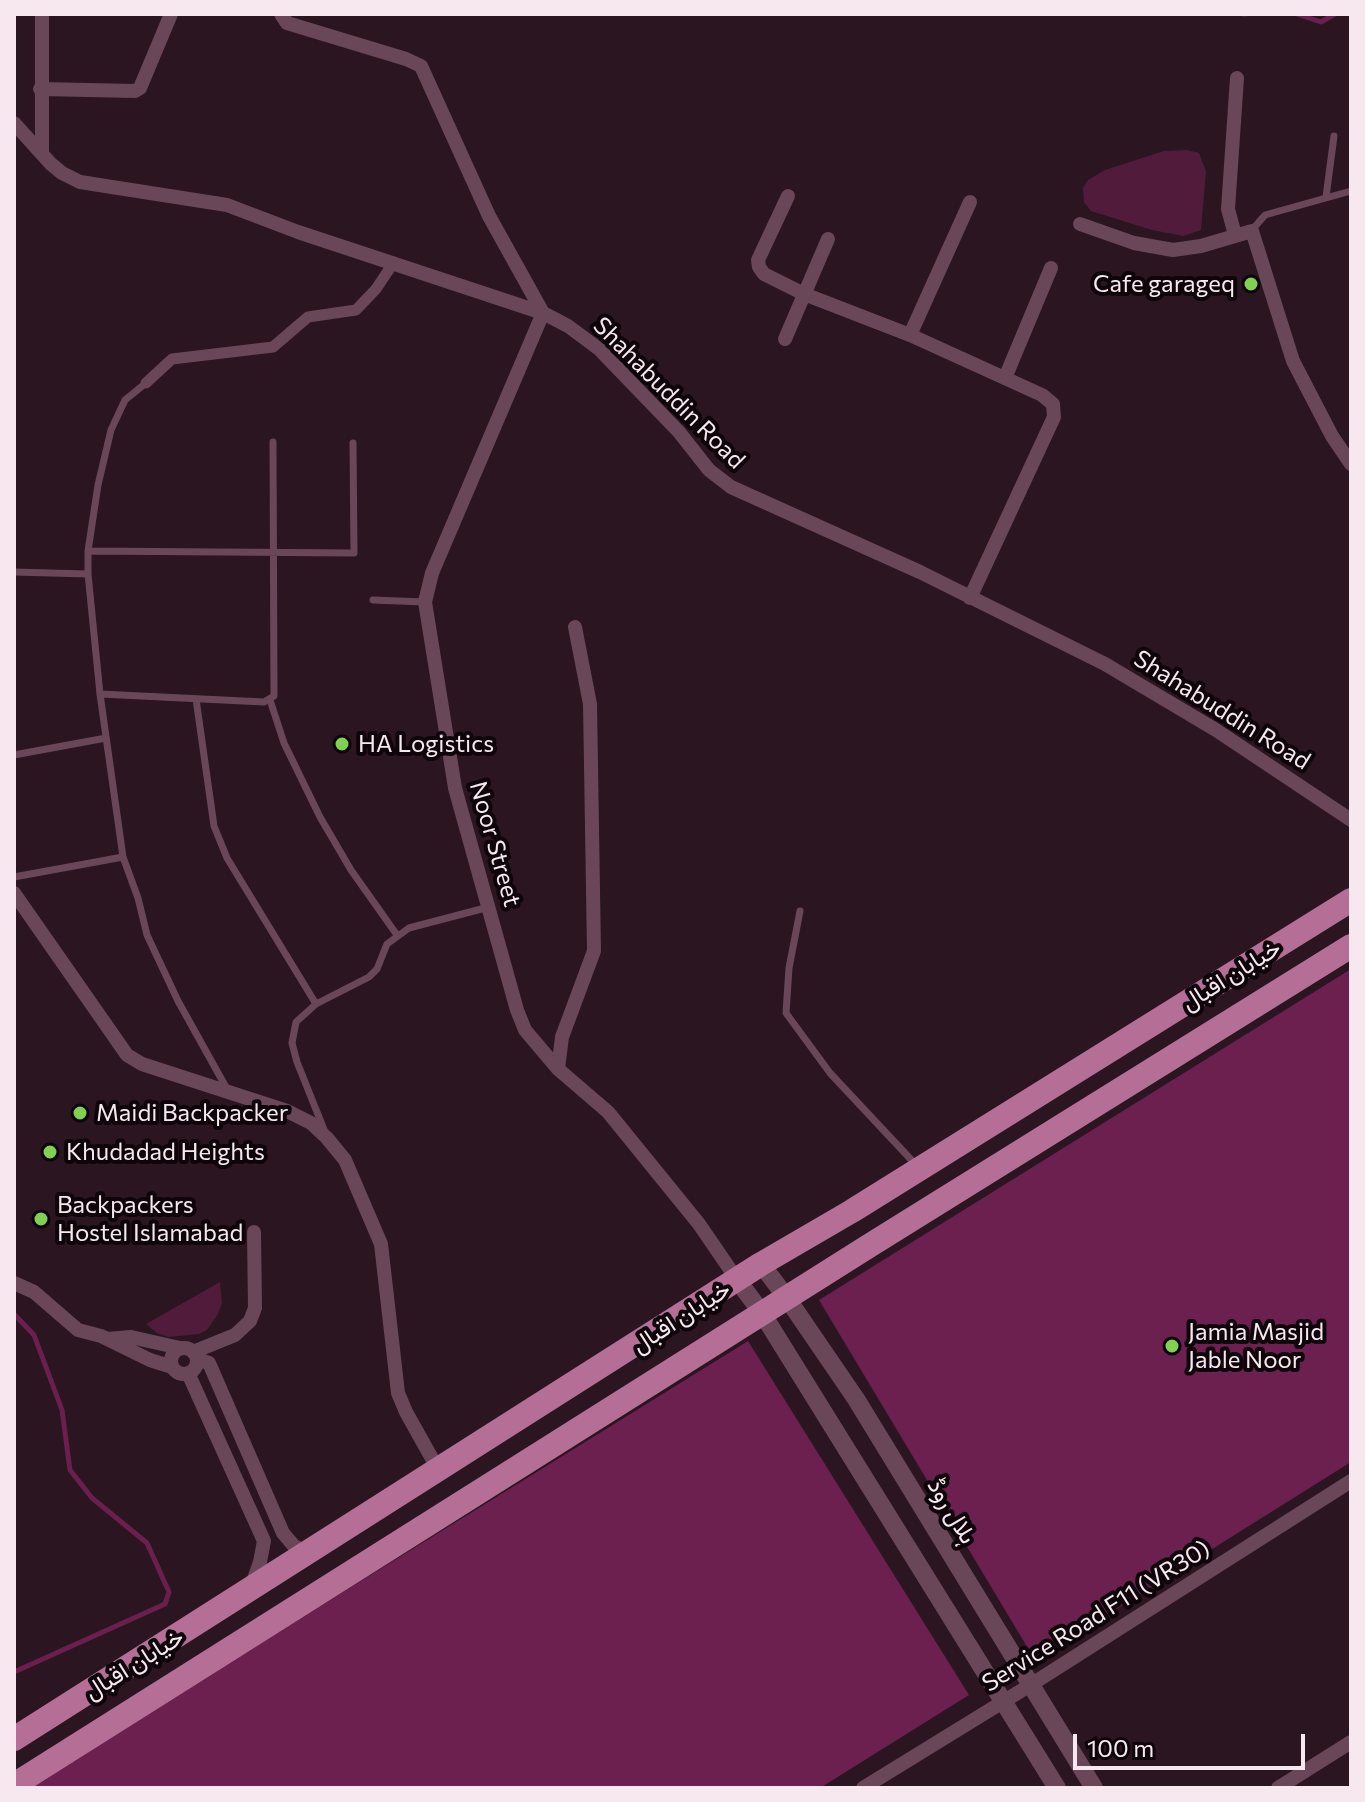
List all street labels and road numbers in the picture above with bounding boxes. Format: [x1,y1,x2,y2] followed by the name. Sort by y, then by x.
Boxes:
[587,311,751,475] street label: Shahabuddin Road
[1128,644,1316,776] street label: Shahabuddin Road
[463,778,527,910] street label: Noor Street
[1176,933,1286,1017] street label: خیابان اقبال
[626,1274,736,1360] street label: خیابان اقبال
[921,1473,983,1549] street label: ہلال روڈ
[977,1534,1215,1698] street label: Service Road F11 (VR30)
[79,1622,189,1706] street label: خیابان اقبال

